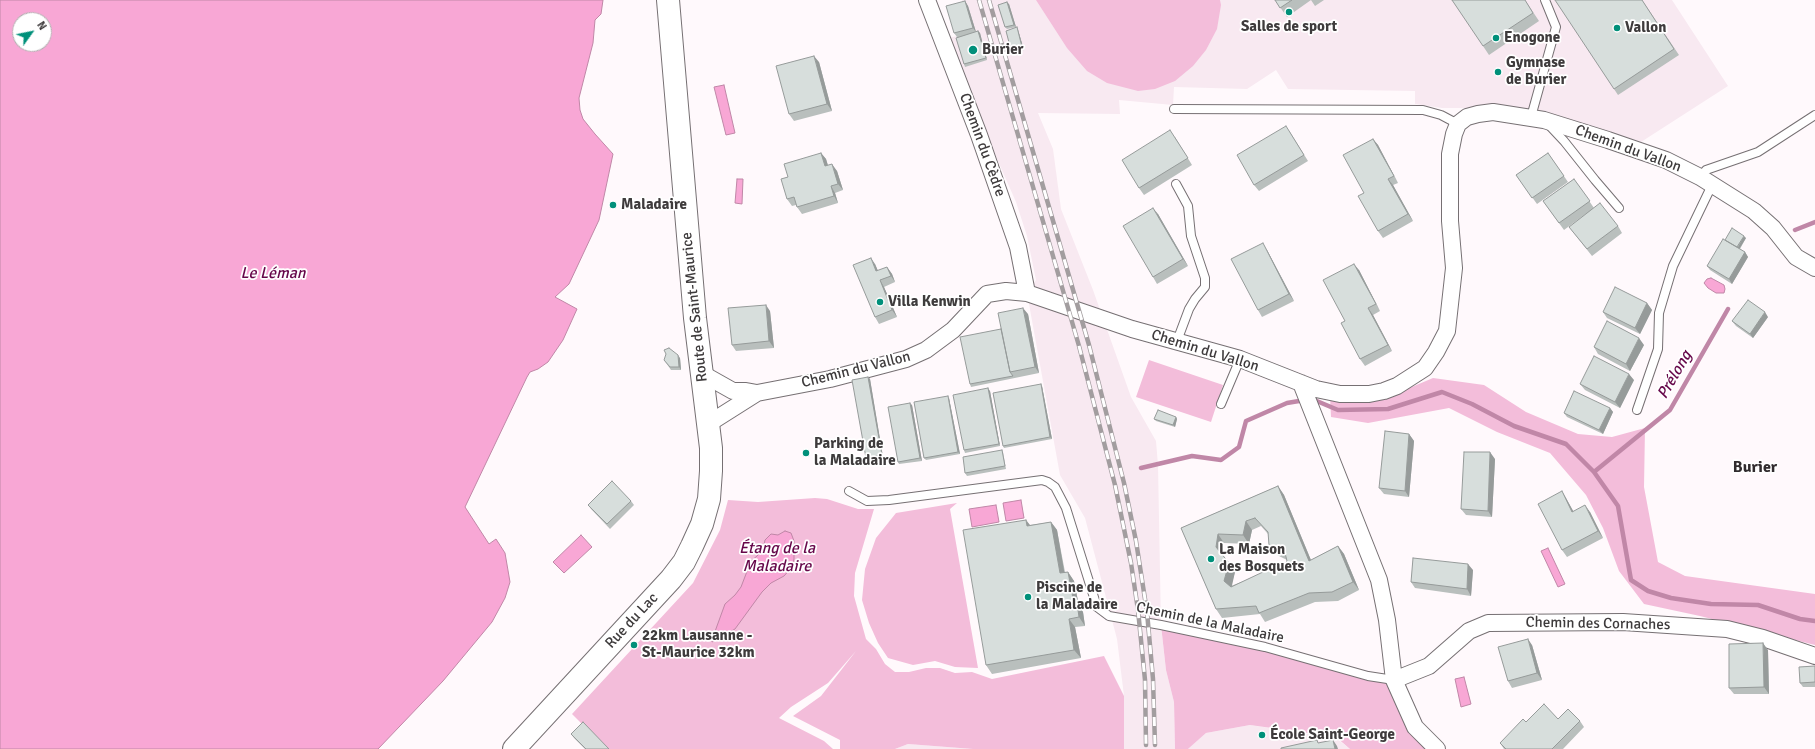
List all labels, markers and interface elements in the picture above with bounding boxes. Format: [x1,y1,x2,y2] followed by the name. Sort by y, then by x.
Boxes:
[1284,7,1294,17] marker: Salles de sport
[12,12,52,52] north arrow
[1241,18,1337,36] place label: Salles de sport
[34,19,49,32] text: N
[1625,19,1666,37] place label: Vallon
[1612,23,1622,33] marker: Vallon
[1504,29,1560,47] place label: Enogone
[1491,33,1501,43] marker: Enogone
[982,41,1024,59] place label: Burier
[967,44,979,56] marker: Burier
[1506,54,1566,89] place label: Gymnase de Burier
[1493,67,1503,77] marker: Gymnase de Burier
[955,91,1009,199] street label: Chemin du Cèdre
[1572,121,1684,177] street label: Chemin du Vallon
[621,196,687,214] place label: Maladaire
[608,200,618,210] marker: Maladaire
[678,231,712,383] street label: Route de Saint-Maurice
[240,264,306,284] water label: Le Léman
[888,293,971,311] place label: Villa Kenwin
[875,297,885,307] marker: Villa Kenwin
[1149,326,1261,376] street label: Chemin du Vallon
[1654,347,1696,403] water label: Prélong
[800,348,912,392] street label: Chemin du Vallon
[814,435,896,470] place label: Parking de la Maladaire
[801,448,811,458] marker: Parking de la Maladaire
[1733,458,1777,478] district label: Burier
[739,539,815,577] water label: Étang de la Maladaire
[1219,541,1304,576] place label: La Maison des Bosquets
[1206,554,1216,564] marker: La Maison des Bosquets
[1036,579,1118,614] place label: Piscine de la Maladaire
[602,589,662,653] street label: Rue du Lac
[1023,592,1033,602] marker: Piscine de la Maladaire
[1135,599,1285,647] street label: Chemin de la Maladaire
[1525,614,1671,634] street label: Chemin des Cornaches
[642,627,755,662] place label: 22km Lausanne - St-Maurice 32km
[629,640,639,650] marker: 22km Lausanne - St-Maurice 32km
[1270,726,1395,744] place label: École Saint-George
[1257,730,1267,740] marker: École Saint-George

